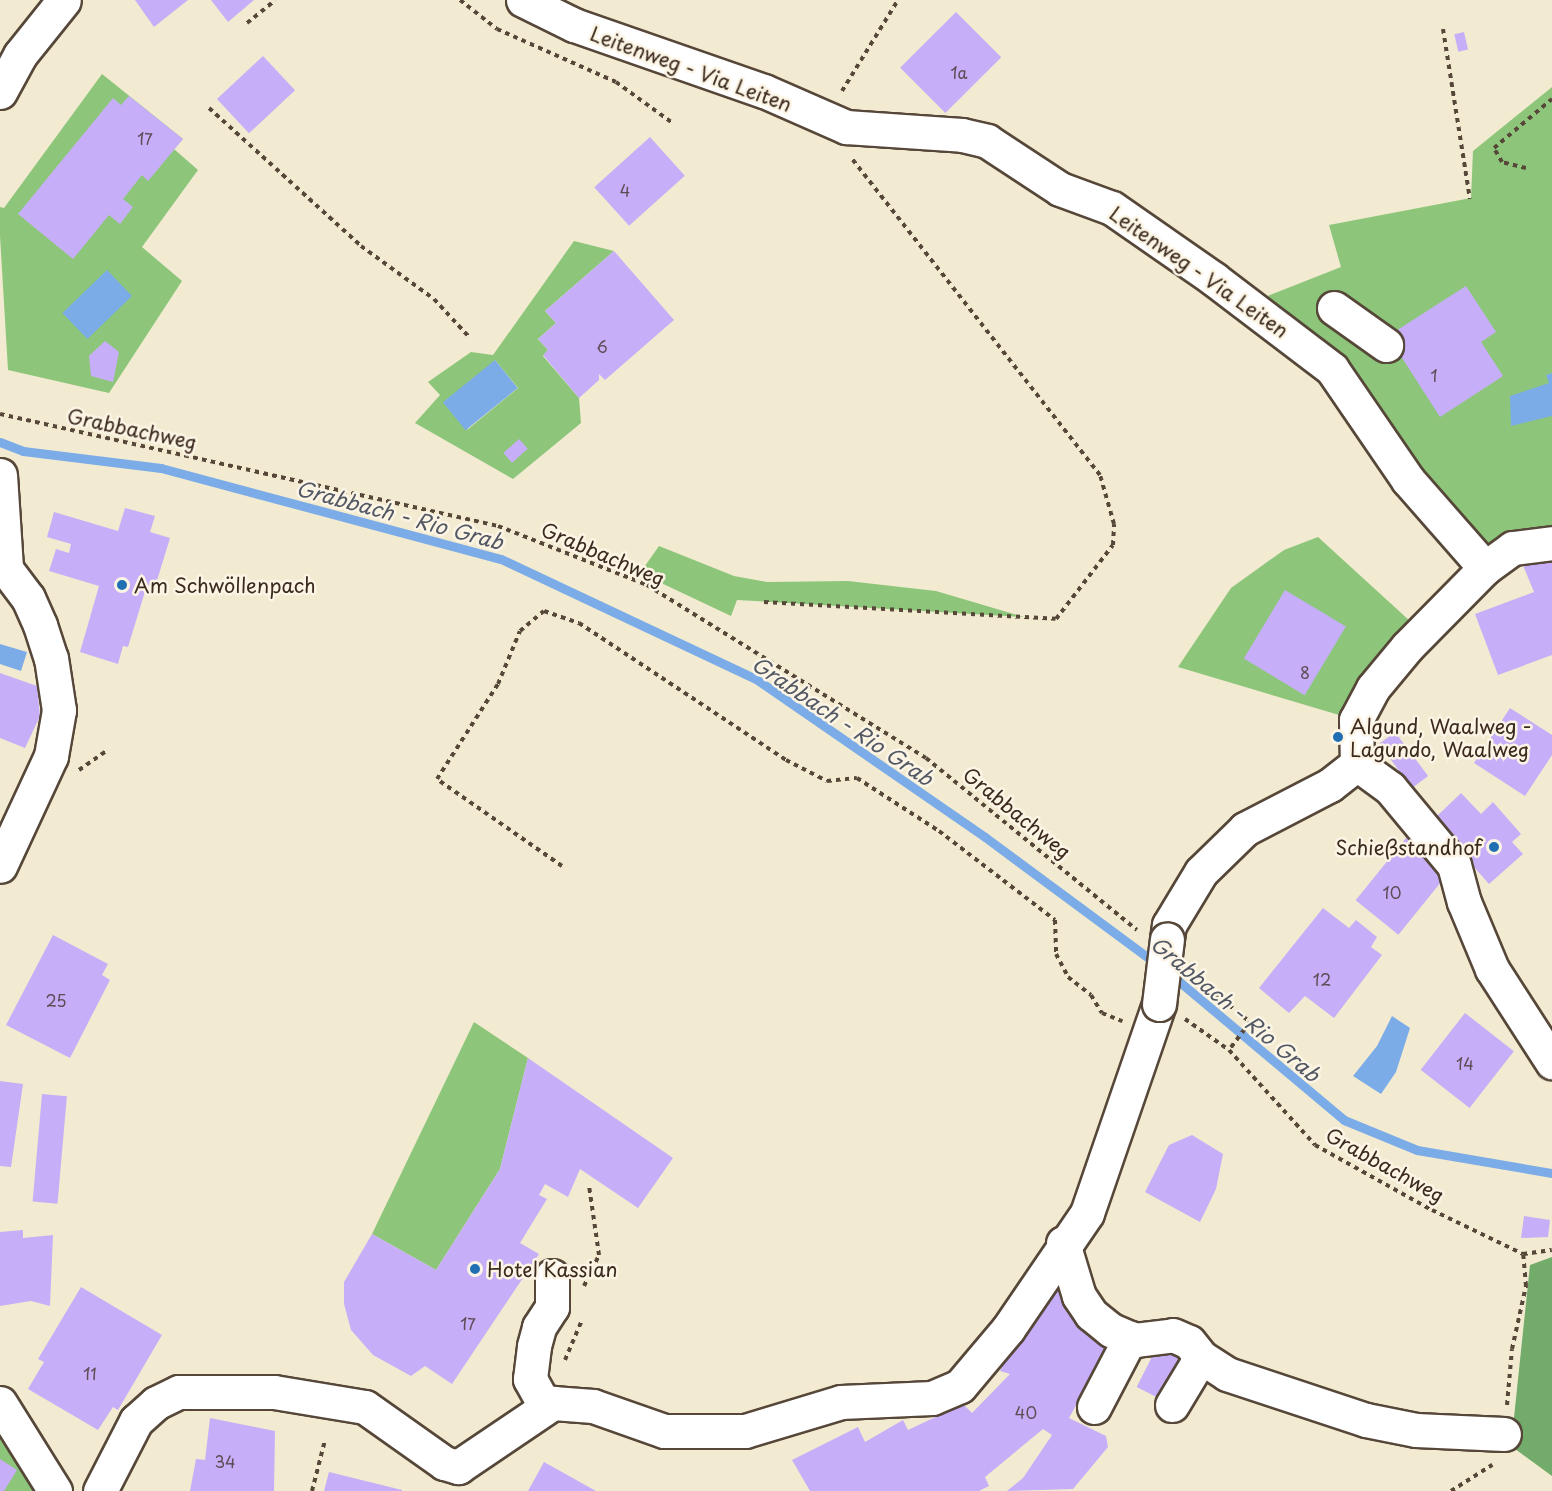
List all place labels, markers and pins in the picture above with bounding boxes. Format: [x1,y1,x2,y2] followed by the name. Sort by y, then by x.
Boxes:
[134,573,316,597] place label: Am Schwöllenpach
[115,578,129,592] marker: Am Schwöllenpach
[1350,714,1533,761] place label: Algund, Waalweg - Lagundo, Waalweg
[1331,730,1345,744] marker: Algund, Waalweg - Lagundo, Waalweg
[1335,835,1482,859] place label: Schießstandhof
[1487,840,1501,854] marker: Schießstandhof
[487,1257,618,1281] place label: Hotel Kassian
[468,1262,482,1276] marker: Hotel Kassian

